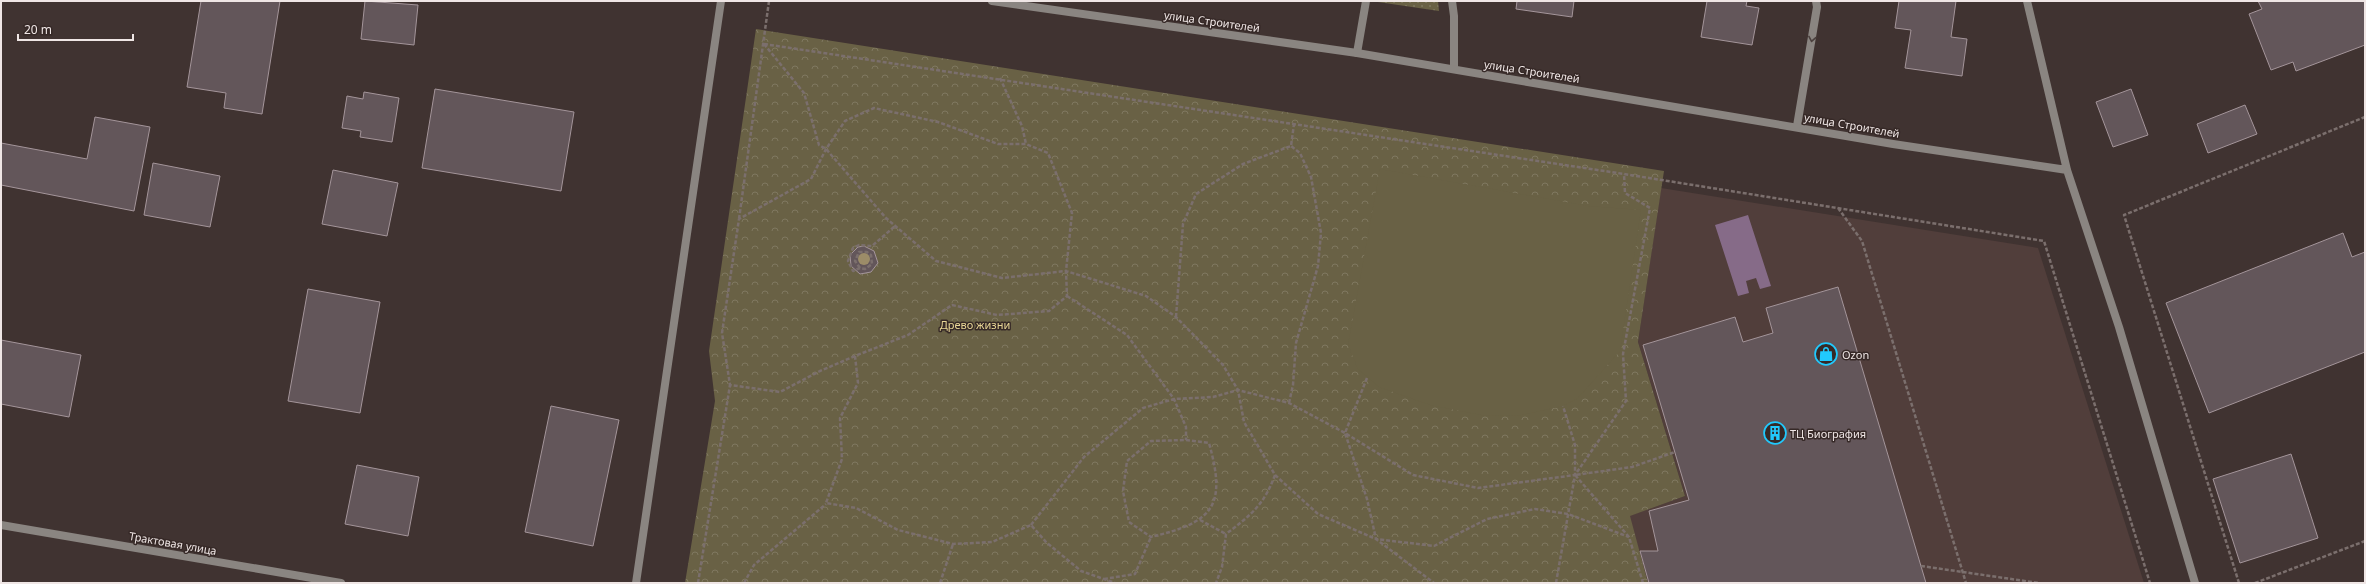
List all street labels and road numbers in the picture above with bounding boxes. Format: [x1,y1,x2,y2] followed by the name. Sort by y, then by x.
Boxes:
[1163,7,1261,35] street label: улица Строителей
[1483,56,1581,86] street label: улица Строителей
[1803,109,1901,141] street label: улица Строителей
[128,528,218,558] street label: Трактовая улица

